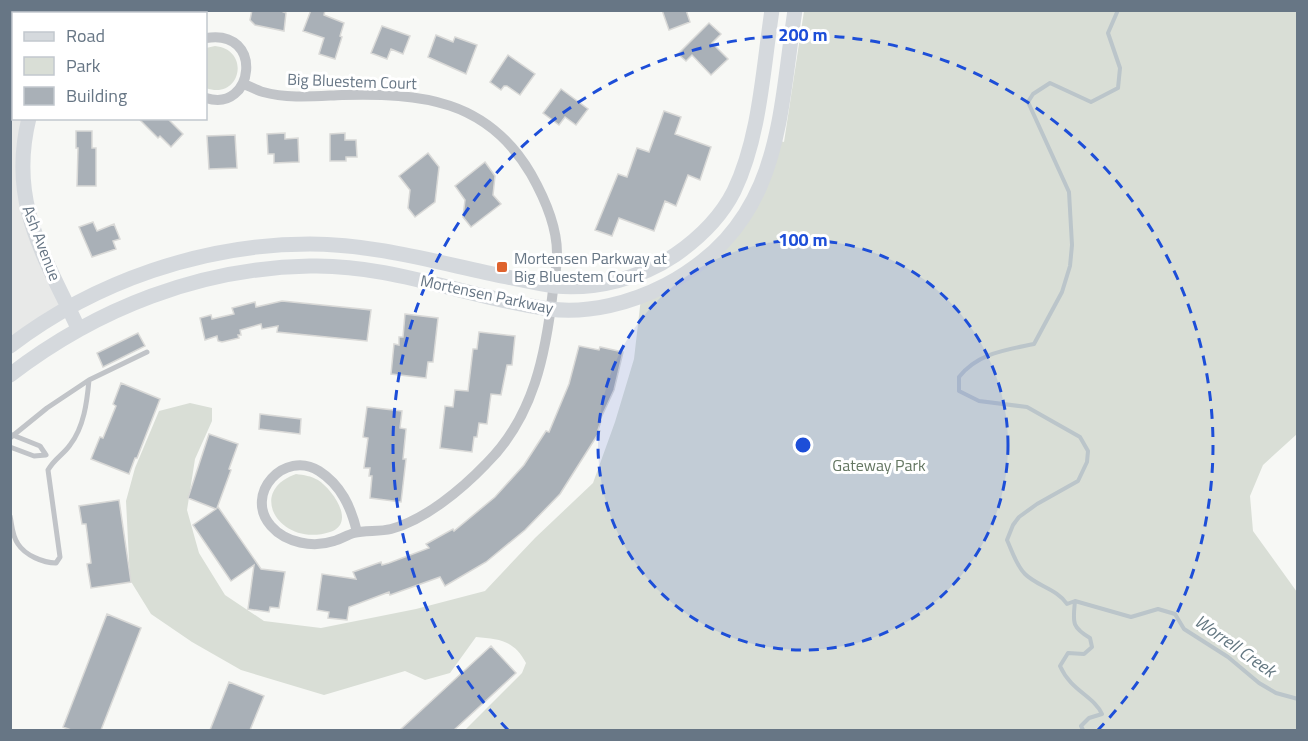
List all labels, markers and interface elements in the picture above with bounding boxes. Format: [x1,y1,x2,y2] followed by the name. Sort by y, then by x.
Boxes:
[12,12,207,120] legend
[778,21,828,48] text: 200 m
[66,22,105,49] text: Road
[66,52,101,79] text: Park
[287,67,418,95] street label: Big Bluestem Court
[66,82,127,109] text: Building
[17,202,67,284] street label: Ash Avenue
[778,226,828,253] text: 100 m
[514,246,667,288] place label: Mortensen Parkway at Big Bluestem Court
[495,260,509,274] marker: Mortensen Parkway at Big Bluestem Court
[418,268,556,320] street label: Mortensen Parkway
[793,435,813,455] centre of rings
[832,453,926,477] park label: Gateway Park
[1189,608,1283,685] water label: Worrell Creek

